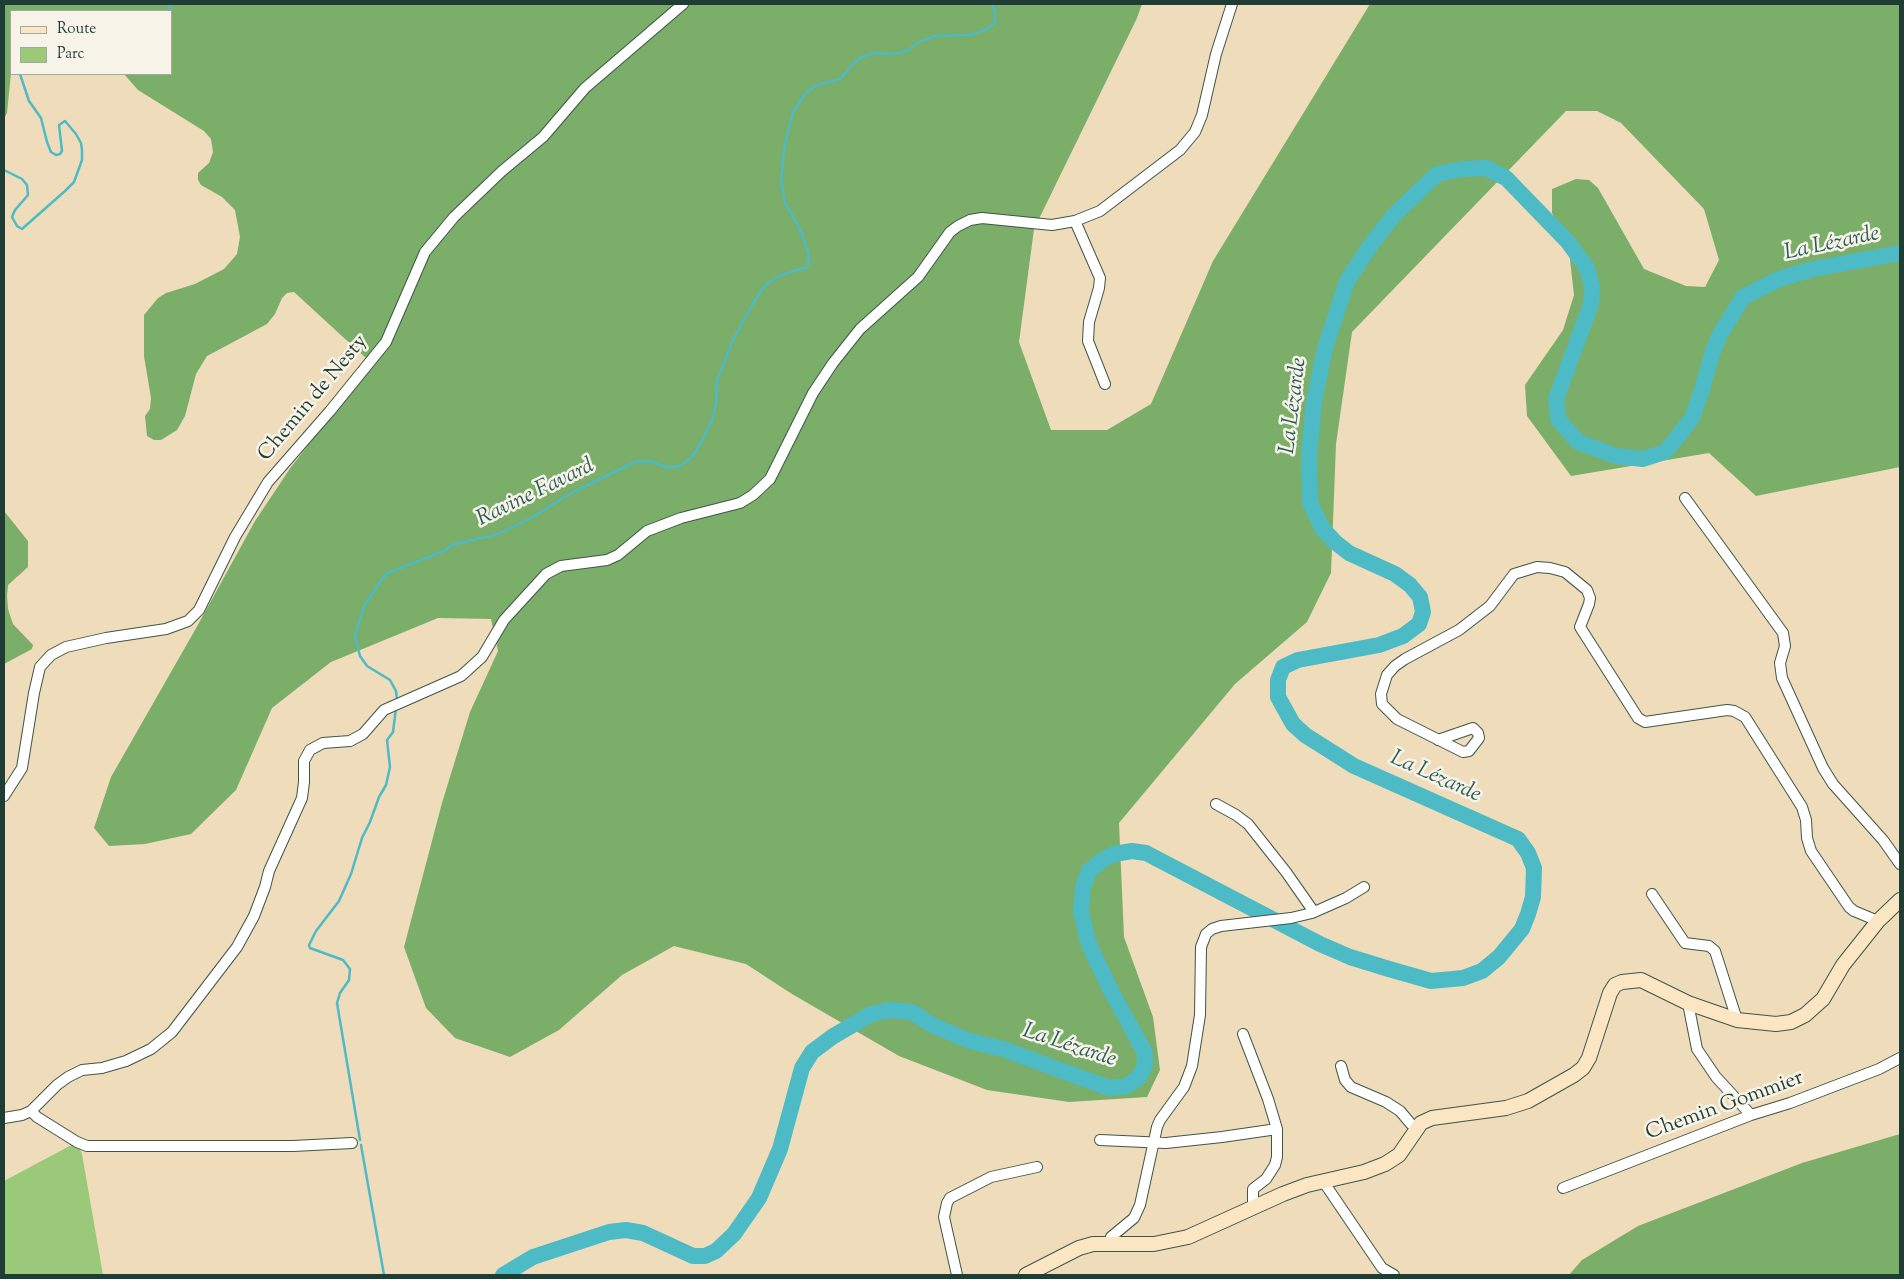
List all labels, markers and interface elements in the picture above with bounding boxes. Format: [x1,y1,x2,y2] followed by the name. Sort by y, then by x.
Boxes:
[10,10,172,75] legend
[57,19,96,40] text: Route
[57,44,84,65] text: Parc
[1782,222,1882,268] water label: La Lézarde
[254,331,374,467] street label: Chemin de Nesty
[1276,356,1314,456] water label: La Lézarde
[473,454,599,534] water label: Ravine Favard
[1385,746,1485,810] water label: La Lézarde
[1019,1019,1119,1075] water label: La Lézarde
[1643,1067,1807,1147] street label: Chemin Gommier

